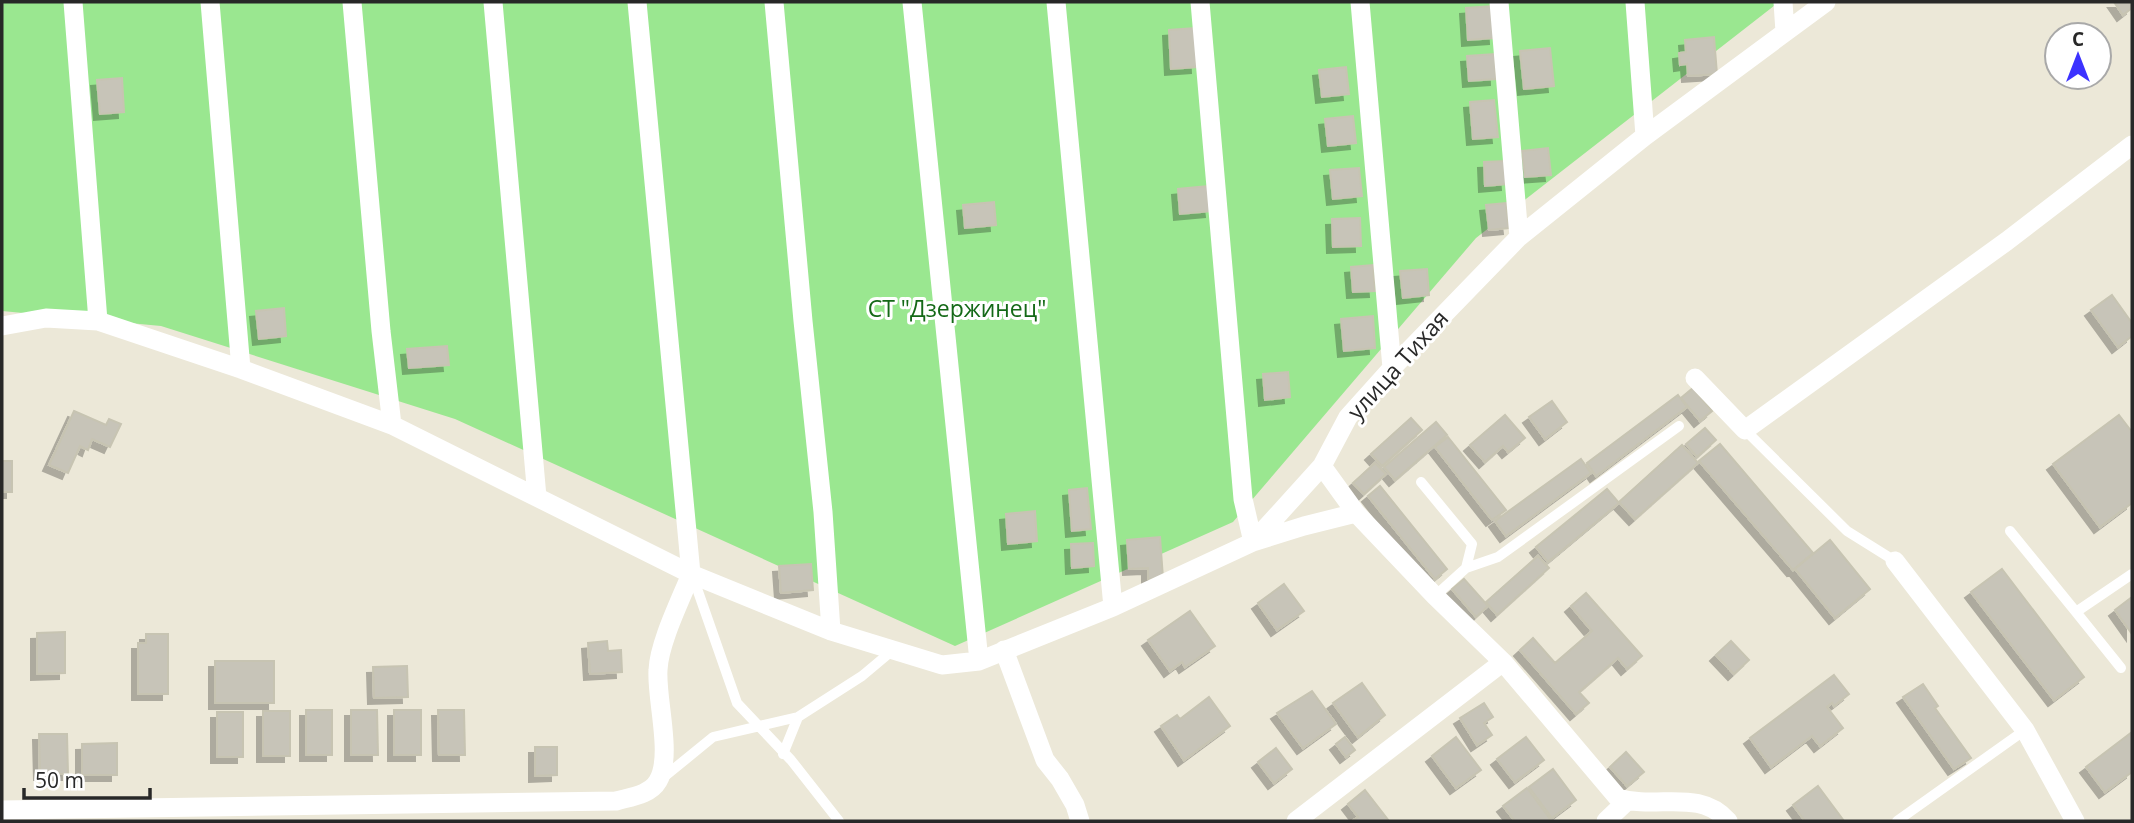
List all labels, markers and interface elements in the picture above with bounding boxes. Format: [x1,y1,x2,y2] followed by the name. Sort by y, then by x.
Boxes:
[2043,21,2113,91] north arrow
[2072,26,2084,52] text: С
[868,292,1046,324] park label: СТ "Дзержинец"
[1339,303,1455,426] street label: улица Тихая
[24,756,150,800] scale bar
[35,766,84,794] text: 50 m

